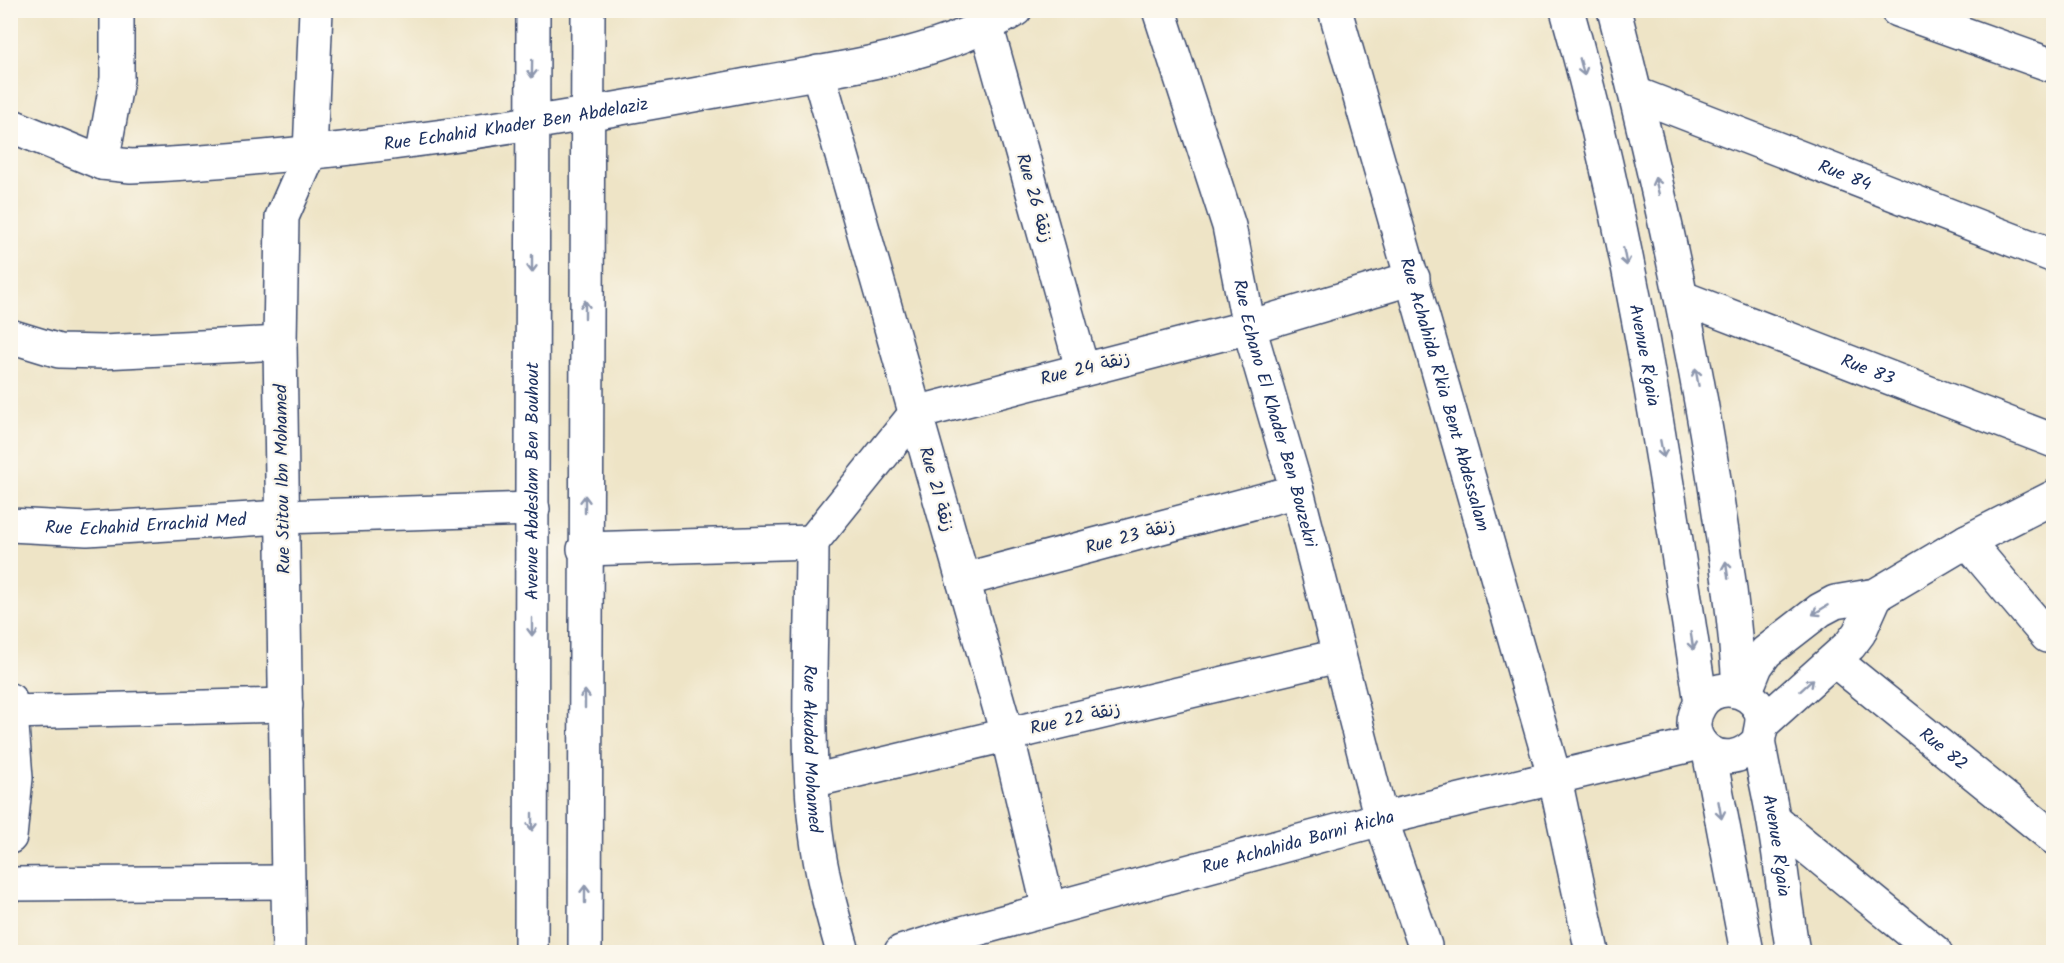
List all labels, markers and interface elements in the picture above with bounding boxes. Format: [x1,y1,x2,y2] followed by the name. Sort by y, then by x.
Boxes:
[1576,57,1588,76] one-way arrow
[526,58,537,78] one-way arrow
[382,90,651,160] street label: Rue Echahid Khader Ben Abdelaziz
[1007,150,1060,246] street label: Rue 26 زنقة
[1813,153,1875,200] street label: Rue 84
[1651,177,1662,197] one-way arrow
[1620,247,1631,266] one-way arrow
[526,253,538,273] one-way arrow
[1391,255,1497,535] street label: Rue Achahida R'kia Bent Abdessalam
[1224,277,1324,551] street label: Rue Echano El Khader Ben Bouzekri
[579,300,591,320] one-way arrow
[1620,302,1667,409] street label: Avenue R'gaia
[1037,344,1133,395] street label: Rue 24 زنقة
[1836,347,1898,394] street label: Rue 83
[519,361,548,600] street label: Avenue Abdeslam Ben Bouhout
[1691,368,1702,388] one-way arrow
[267,383,300,574] street label: Rue Stitou Ibn Mohamed
[1657,438,1668,458] one-way arrow
[910,443,962,535] street label: Rue 21 زنقة
[579,495,591,515] one-way arrow
[44,506,248,545] street label: Rue Echahid Errachid Med
[1082,512,1179,563] street label: Rue 23 زنقة
[1721,560,1732,580] one-way arrow
[1812,605,1829,617] one-way arrow
[527,616,538,636] one-way arrow
[1686,631,1697,651] one-way arrow
[794,665,829,836] street label: Rue Akudad Mohamed
[1799,678,1815,691] one-way arrow
[579,690,591,710] one-way arrow
[1027,695,1123,744] street label: Rue 22 زنقة
[1912,721,1973,779] street label: Rue 82
[1753,792,1797,899] street label: Avenue R'gaia
[1714,799,1725,819] one-way arrow
[1199,803,1398,883] street label: Rue Achahida Barni Aicha
[526,811,538,831] one-way arrow
[579,885,591,905] one-way arrow

